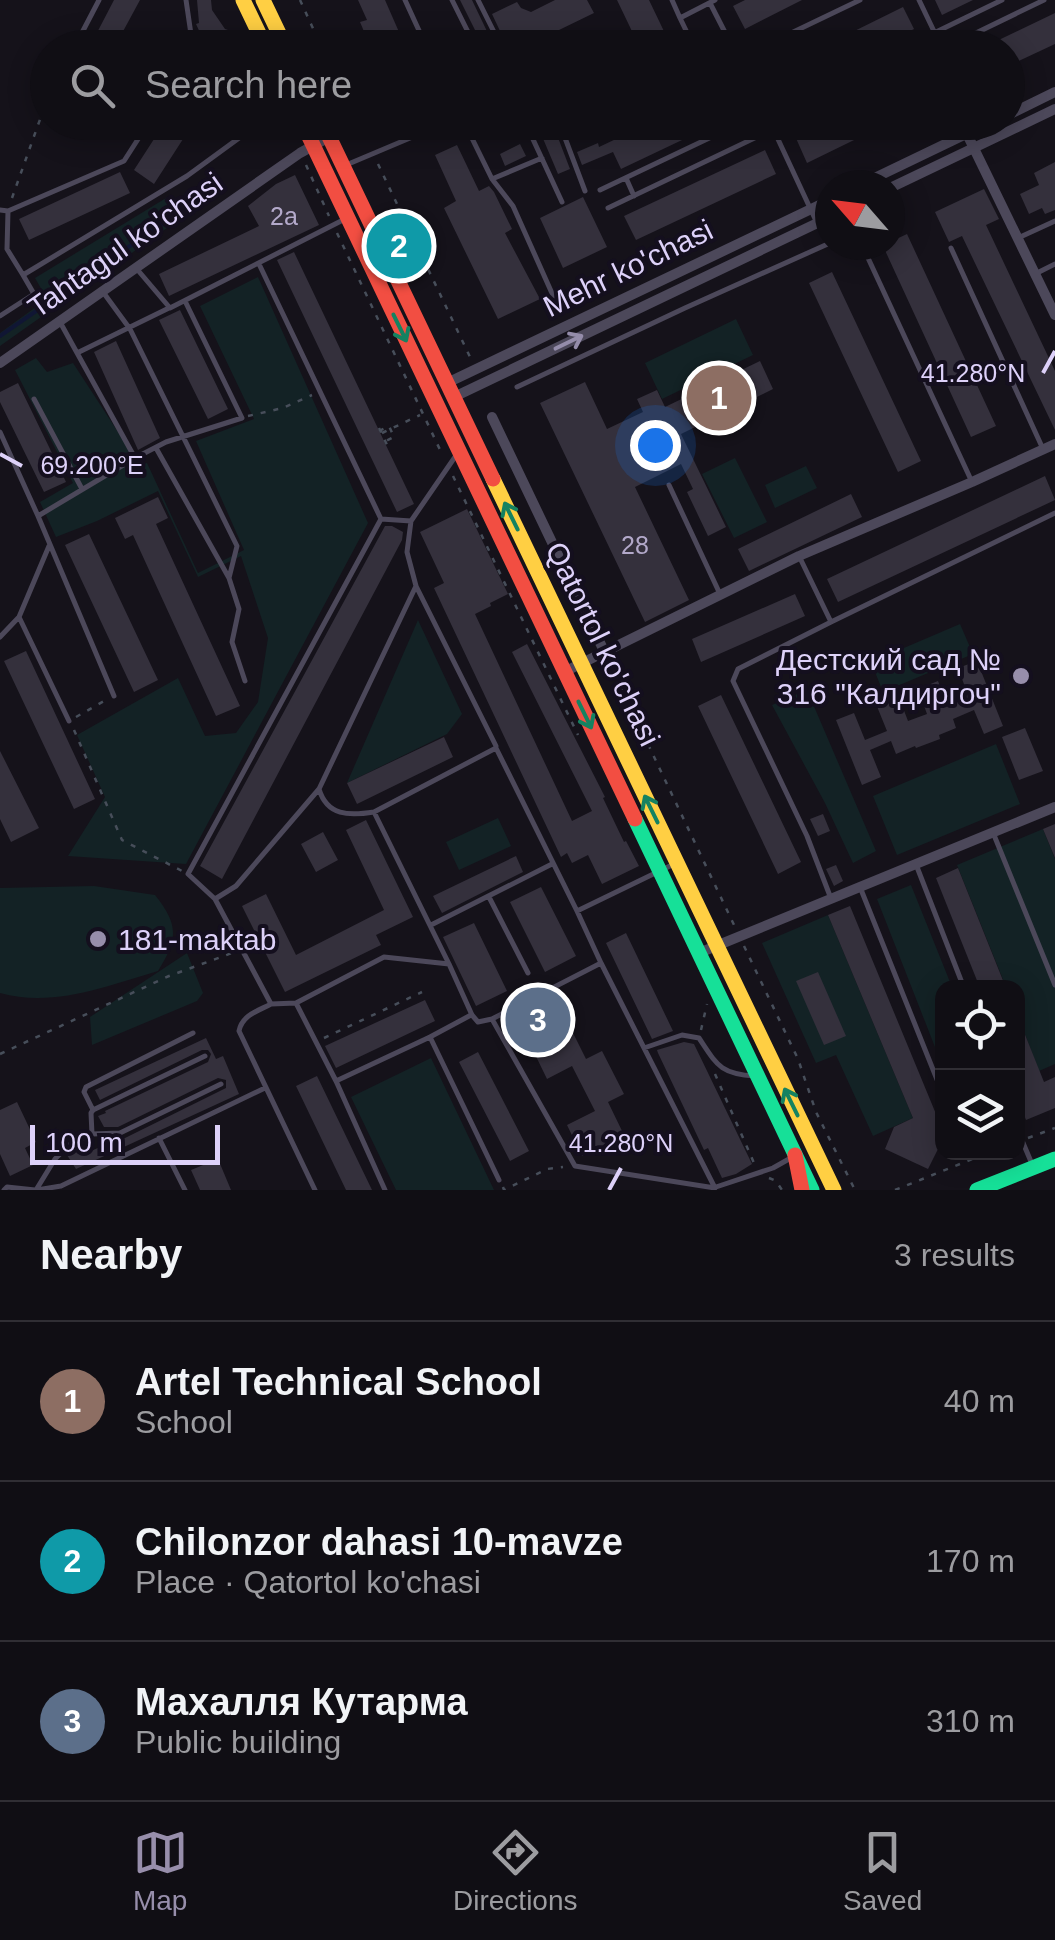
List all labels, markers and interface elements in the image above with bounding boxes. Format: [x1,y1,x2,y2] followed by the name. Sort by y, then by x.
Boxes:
[30,30,1025,140] search box
[65,58,120,113] icon: search
[145,64,352,106] text: Search here
[22,166,228,324] street label: Tahtagul ko'chasi
[815,170,905,260] north arrow
[270,202,298,230] house number: 2a
[366,208,432,284] pin: 2
[538,213,718,323] street label: Mehr ko'chasi
[392,312,411,342] one-way arrow
[554,331,584,350] one-way arrow
[921,359,1025,387] text: 41.280°N
[686,360,752,436] pin: 1
[630,420,681,471] your location
[40,451,144,479] text: 69.200°E
[500,502,519,532] one-way arrow
[621,531,649,559] house number: 28
[539,537,667,751] street label: Qatortol ko'chasi
[776,643,1001,710] place label: Дестский сад № 316 "Калдиргоч"
[1010,665,1032,687] marker: Дестский сад № 316 "Калдиргоч"
[576,699,595,729] one-way arrow
[641,795,660,824] one-way arrow
[118,923,276,956] place label: 181-maktab
[87,928,109,950] marker: 181-maktab
[935,980,1025,1160] map controls
[935,980,1025,1070] button: locate
[506,982,570,1058] pin: 3
[935,1070,1025,1160] button: layers
[781,1088,800,1118] one-way arrow
[30,1120,220,1164] scale bar
[45,1127,123,1158] text: 100 m
[569,1129,673,1157] text: 41.280°N
[40,1231,182,1278] text: Nearby
[894,1237,1015,1273] text: 3 results
[135,1361,542,1403] text: Artel Technical School
[64,1383,81,1419] text: 1
[944,1383,1015,1419] text: 40 m
[135,1404,233,1440] text: School
[135,1521,623,1563] text: Chilonzor dahasi 10-mavze
[64,1543,81,1579] text: 2
[926,1543,1015,1579] text: 170 m
[135,1564,481,1600] text: Place · Qatortol ko'chasi
[135,1681,468,1723] text: Махалля Кутарма
[64,1703,81,1739] text: 3
[926,1703,1015,1739] text: 310 m
[135,1724,341,1760] text: Public building
[133,1825,188,1917] tab: Map
[453,1825,578,1917] tab: Directions
[843,1825,922,1917] tab: Saved

